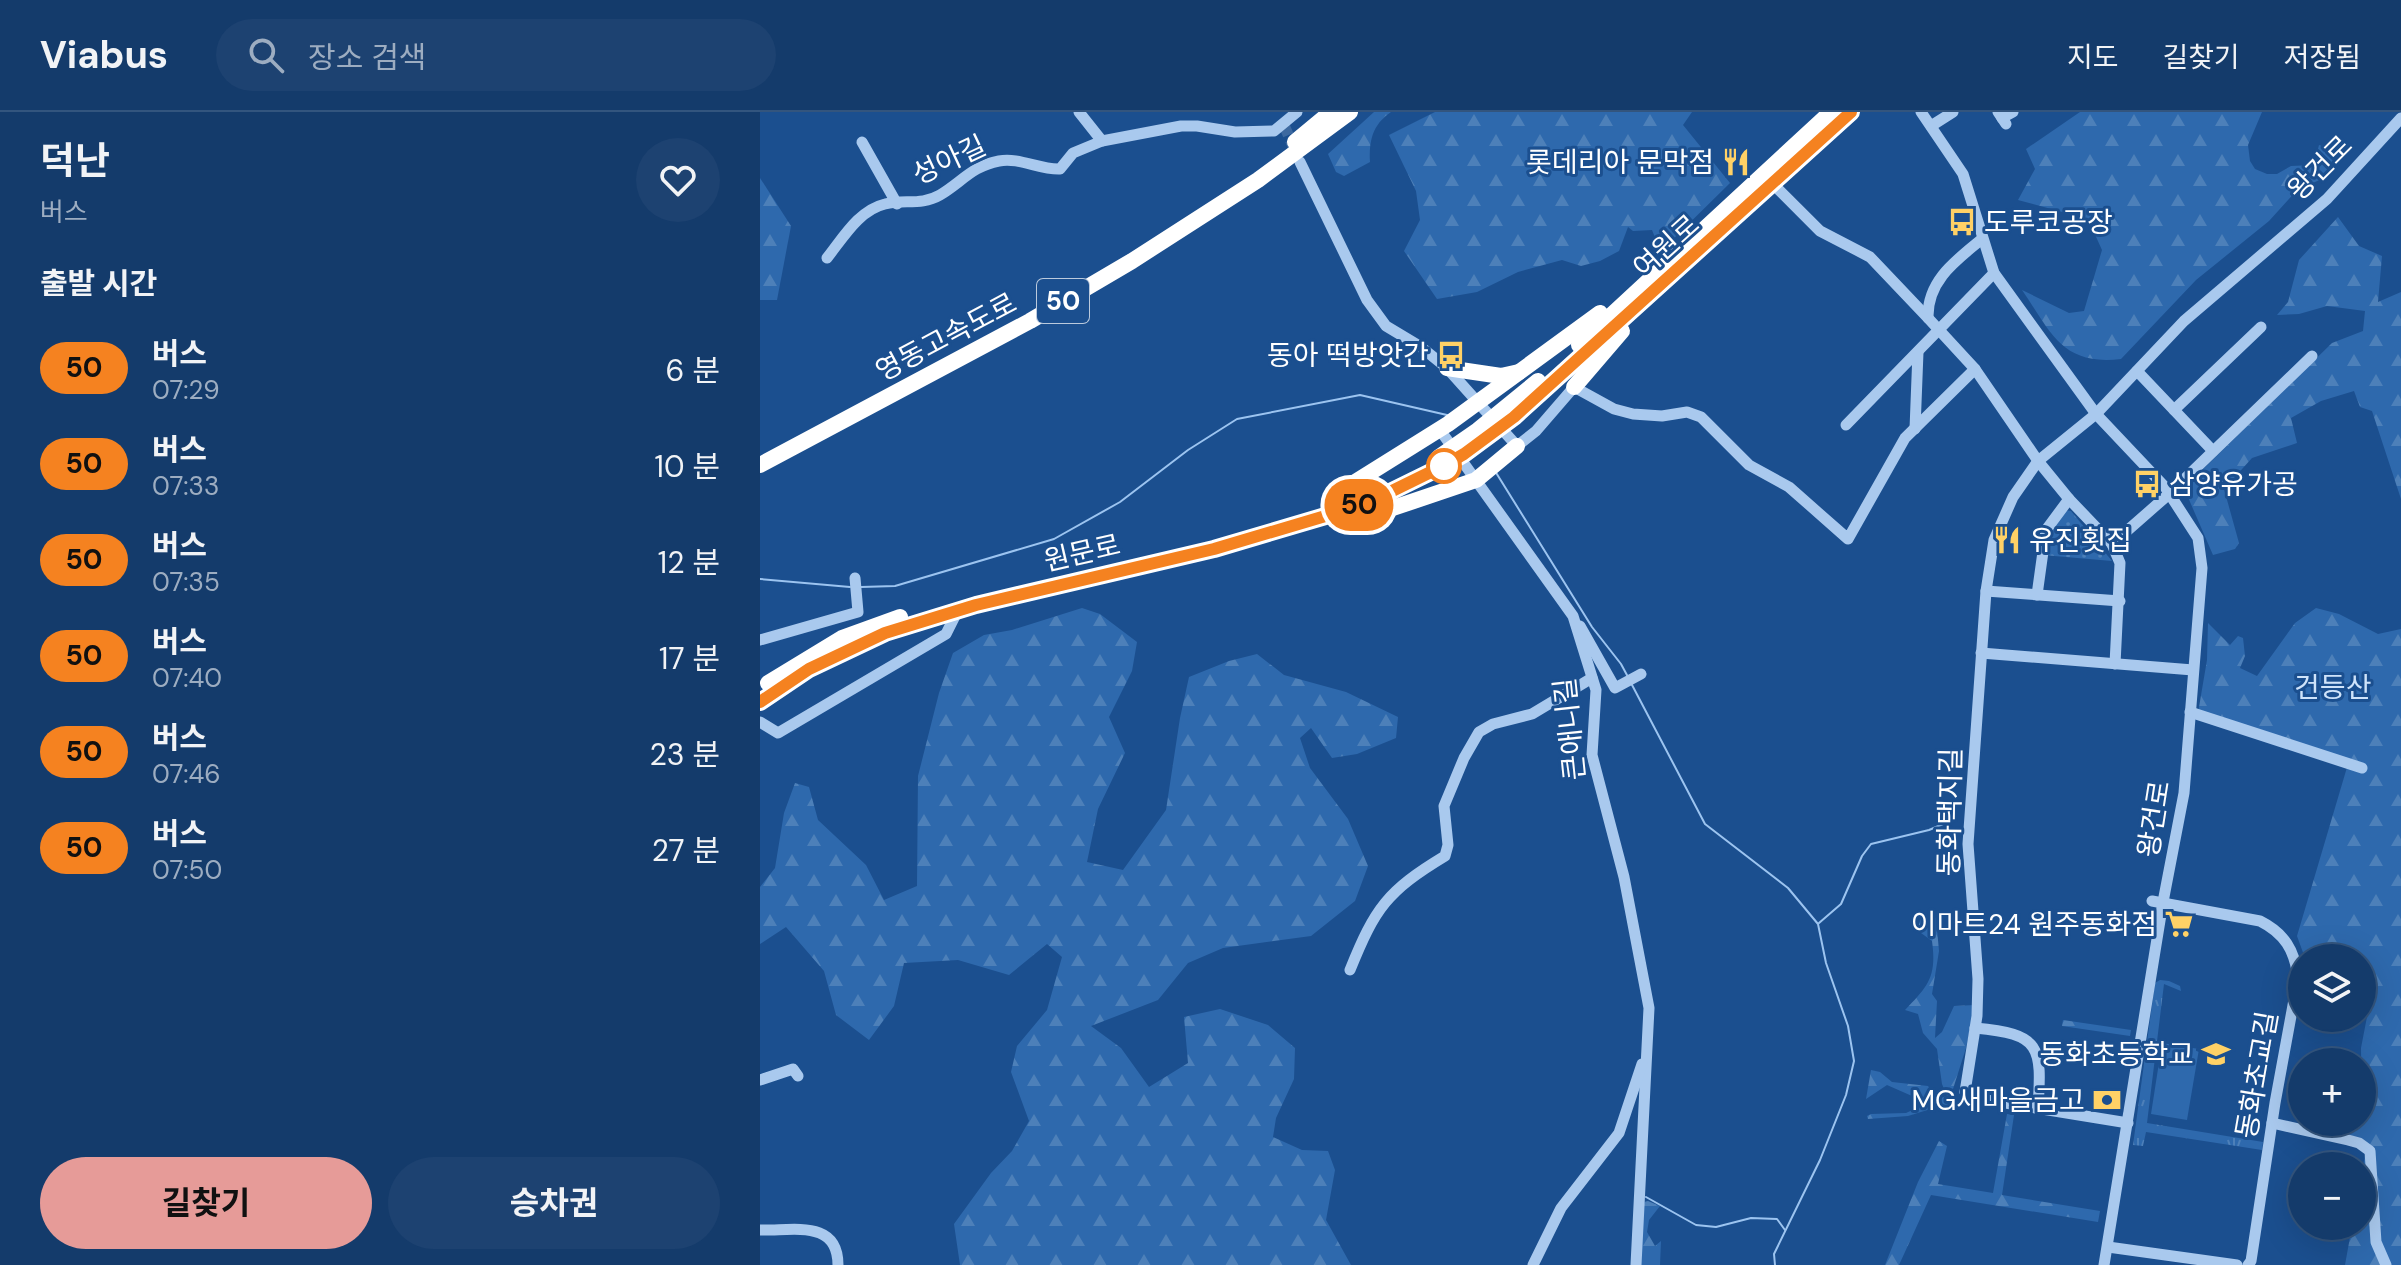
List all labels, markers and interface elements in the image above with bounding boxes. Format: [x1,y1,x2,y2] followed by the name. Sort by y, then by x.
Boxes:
[216,19,776,91] search box
[40,30,168,80] text: Viabus
[244,33,288,77] icon: search
[308,38,426,77] text: 장소 검색
[2067,39,2118,76] text: 지도
[2162,39,2240,76] text: 길찾기
[2284,39,2361,76] text: 저장됨
[906,127,992,193] street label: 성아길
[2280,128,2360,208] street label: 왕건로
[40,136,110,186] text: 덕난
[636,138,720,222] button: heart
[1526,144,1714,181] place label: 롯데리아 문막점
[1721,147,1751,177] restaurant icon: 롯데리아 문막점
[40,195,88,229] text: 버스
[1984,204,2113,241] place label: 도루코공장
[1625,206,1707,286] street label: 여원로
[1947,207,1977,237] bus stop icon: 도루코공장
[40,264,157,303] text: 출발 시간
[1037,279,1089,323] road number: 50
[869,284,1023,390] street label: 영동고속도로
[152,334,207,373] text: 버스
[1267,337,1429,374] place label: 동아 떡방앗간
[1436,340,1466,370] bus stop icon: 동아 떡방앗간
[65,349,103,386] text: 50
[666,351,720,390] text: 6 분
[152,373,220,407] text: 07:29
[152,430,207,469] text: 버스
[65,445,103,482] text: 50
[655,447,720,486] text: 10 분
[1427,449,1461,483] unlabelled marker
[2169,466,2298,503] place label: 삼양유가공
[152,469,219,503] text: 07:33
[2132,469,2162,499] bus stop icon: 삼양유가공
[1323,479,1395,531] line badge: 50
[1340,486,1378,523] text: 50
[2029,522,2132,559] place label: 유진횟집
[1992,525,2022,555] restaurant icon: 유진횟집
[152,526,207,565] text: 버스
[1040,526,1124,580] street label: 원문로
[65,541,103,578] text: 50
[658,543,720,582] text: 12 분
[152,565,220,599] text: 07:35
[152,622,207,661] text: 버스
[65,637,103,674] text: 50
[659,639,720,678] text: 17 분
[152,661,222,695] text: 07:40
[2294,669,2372,706] park label: 건등산
[1546,676,1594,782] street label: 큰애니길
[152,718,207,757] text: 버스
[65,733,103,770] text: 50
[649,735,720,774] text: 23 분
[1930,747,1970,877] street label: 동화택지길
[152,757,221,791] text: 07:46
[2130,778,2178,860] street label: 왕건로
[152,814,207,853] text: 버스
[65,829,103,866] text: 50
[652,831,720,870] text: 27 분
[152,853,222,887] text: 07:50
[1911,906,2157,943] place label: 이마트24 원주동화점
[2164,909,2194,939] supermarket icon: 이마트24 원주동화점
[2288,944,2376,1240] map controls
[2288,944,2376,1032] button: layers
[2228,1008,2286,1142] street label: 동화초교길
[2039,1036,2194,1073] place label: 동화초등학교
[2201,1039,2231,1069] school or university icon: 동화초등학교
[2288,1048,2376,1136] button: +
[1911,1082,2085,1119] place label: MG새마을금고
[2092,1085,2122,1115] bank icon: MG새마을금고
[2288,1152,2376,1240] button: −
[40,1157,372,1249] button: 길찾기
[388,1157,720,1249] button: 승차권

